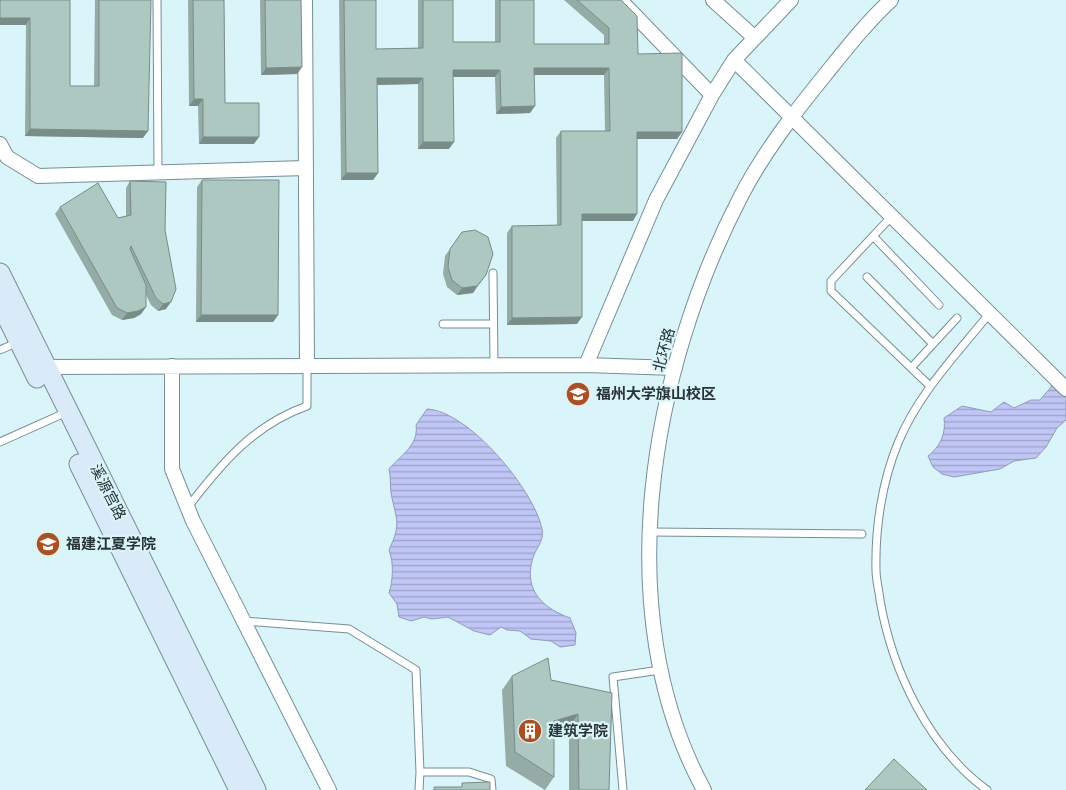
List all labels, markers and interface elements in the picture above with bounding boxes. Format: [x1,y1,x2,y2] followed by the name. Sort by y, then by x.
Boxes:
[649,326,679,374] street label: 北环路
[565,381,591,407] school or university icon: 福州大学旗山校区
[596,384,716,403] place label: 福州大学旗山校区
[86,461,131,523] street label: 溪源宫路
[35,531,61,557] school or university icon: 福建江夏学院
[66,534,156,553] place label: 福建江夏学院
[517,718,543,744] building icon: 建筑学院
[548,721,608,740] place label: 建筑学院

